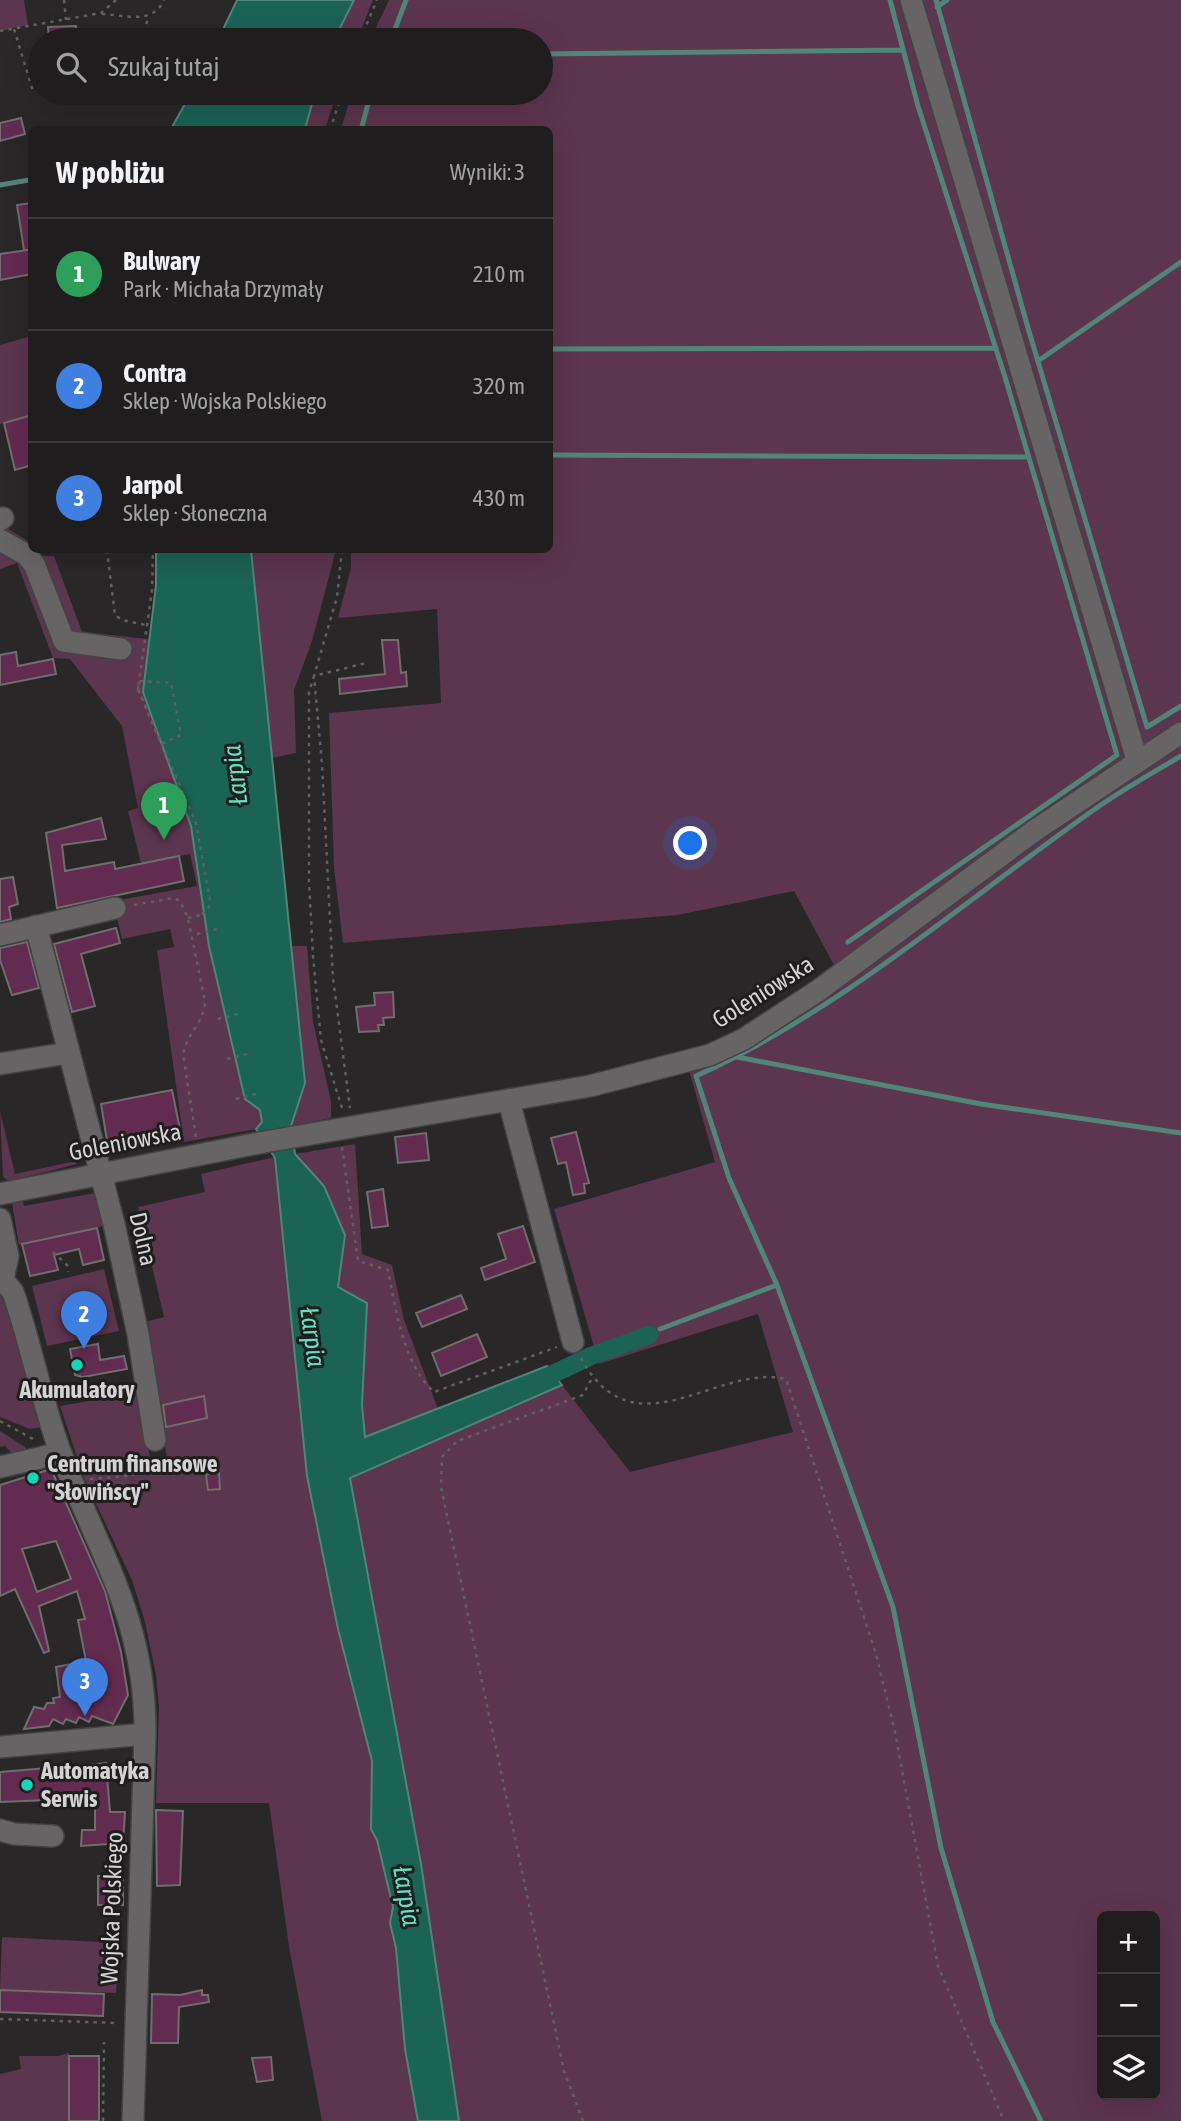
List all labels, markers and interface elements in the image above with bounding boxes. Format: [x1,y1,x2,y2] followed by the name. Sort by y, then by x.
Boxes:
[28,28,553,105] search box
[52,48,90,86] icon: search
[108,52,220,82] text: Szukaj tutaj
[56,155,165,189] text: W pobliżu
[450,159,525,185] text: Wyniki: 3
[123,246,200,276] text: Bulwary
[74,261,84,287] text: 1
[473,261,525,287] text: 210 m
[123,276,324,302] text: Park · Michała Drzymały
[123,358,186,388] text: Contra
[74,373,84,399] text: 2
[473,373,525,399] text: 320 m
[123,388,327,414] text: Sklep · Wojska Polskiego
[123,470,183,500] text: Jarpol
[74,485,84,511] text: 3
[473,485,525,511] text: 430 m
[123,500,268,526] text: Sklep · Słoneczna
[216,743,254,807] water label: Łarpia
[141,782,187,840] pin: 1
[673,826,707,860] your location
[707,950,818,1033] street label: Goleniowska
[66,1117,183,1166] street label: Goleniowska
[124,1210,163,1268] street label: Dolna
[61,1291,107,1349] pin: 2
[294,1305,332,1369] water label: Łarpia
[69,1357,85,1373] marker: Akumulatory
[18,1376,135,1403] place label: Akumulatory
[47,1450,218,1505] place label: Centrum finansowe "Słowińscy"
[25,1470,41,1486] marker: Centrum finansowe "Słowińscy"
[62,1658,108,1716] pin: 3
[40,1757,149,1812] place label: Automatyka Serwis
[19,1777,35,1793] marker: Automatyka Serwis
[95,1832,128,1984] street label: Wojska Polskiego
[387,1864,427,1928] water label: Łarpia
[1097,1911,1160,2100] map controls
[1097,1911,1160,1974] button: +
[1097,1974,1160,2037] button: −
[1097,2037,1160,2100] button: layers

